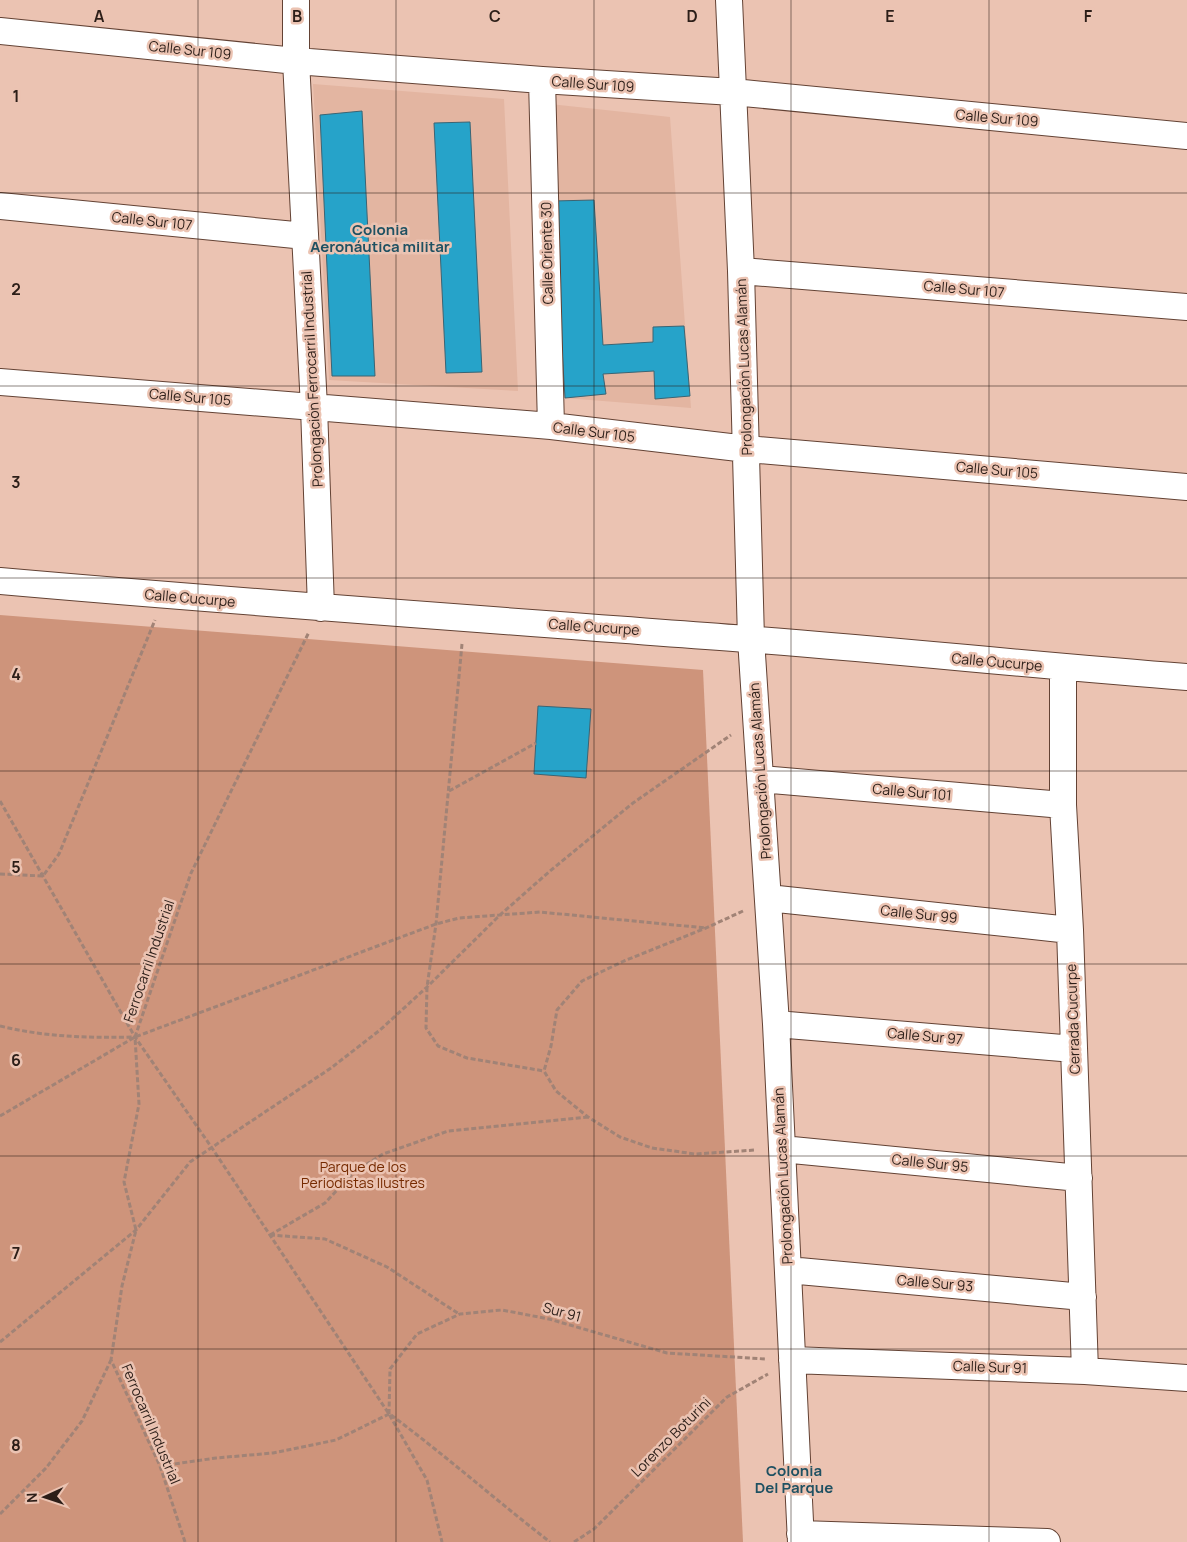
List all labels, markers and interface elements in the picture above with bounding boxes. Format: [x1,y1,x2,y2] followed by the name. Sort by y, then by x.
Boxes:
[94,5,105,27] text: A
[292,5,302,27] text: B
[489,5,501,27] text: C
[686,5,698,27] text: D
[885,5,895,27] text: E
[1084,5,1093,27] text: F
[148,36,232,63] street label: Calle Sur 109
[551,71,635,96] street label: Calle Sur 109
[12,85,20,107] text: 1
[955,104,1039,131] street label: Calle Sur 109
[536,202,557,304] street label: Calle Oriente 30
[111,207,193,234] street label: Calle Sur 107
[310,219,450,257] district label: Colonia Aeronáutica militar
[296,270,327,488] street label: Prolongación Ferrocarril Industrial
[923,276,1005,302] street label: Calle Sur 107
[11,278,21,300] text: 2
[731,278,756,456] street label: Prolongación Lucas Alamán
[148,383,232,410] street label: Calle Sur 105
[552,417,636,446] street label: Calle Sur 105
[955,456,1039,483] street label: Calle Sur 105
[11,471,21,493] text: 3
[144,584,236,611] street label: Calle Cucurpe
[548,614,640,639] street label: Calle Cucurpe
[951,648,1043,675] street label: Calle Cucurpe
[11,663,21,685] text: 4
[744,682,775,860] street label: Prolongación Lucas Alamán
[872,779,953,804] street label: Calle Sur 101
[11,856,21,878] text: 5
[119,897,178,1025] street label: Ferrocarril Industrial
[880,900,959,927] street label: Calle Sur 99
[1061,963,1084,1075] street label: Cerrada Cucurpe
[887,1023,964,1048] street label: Calle Sur 97
[11,1049,21,1071] text: 6
[768,1087,797,1265] street label: Prolongación Lucas Alamán
[891,1149,969,1176] street label: Calle Sur 95
[301,1157,425,1192] park label: Parque de los Periodistas Ilustres
[12,1242,20,1264] text: 7
[896,1270,974,1295] street label: Calle Sur 93
[541,1297,583,1326] street label: Sur 91
[953,1356,1027,1377] street label: Calle Sur 91
[118,1361,185,1487] street label: Ferrocarril Industrial
[627,1393,715,1481] street label: Lorenzo Boturini
[11,1434,21,1456] text: 8
[755,1460,833,1498] district label: Colonia Del Parque
[20,1472,70,1522] north arrow
[22,1492,41,1503] text: N

